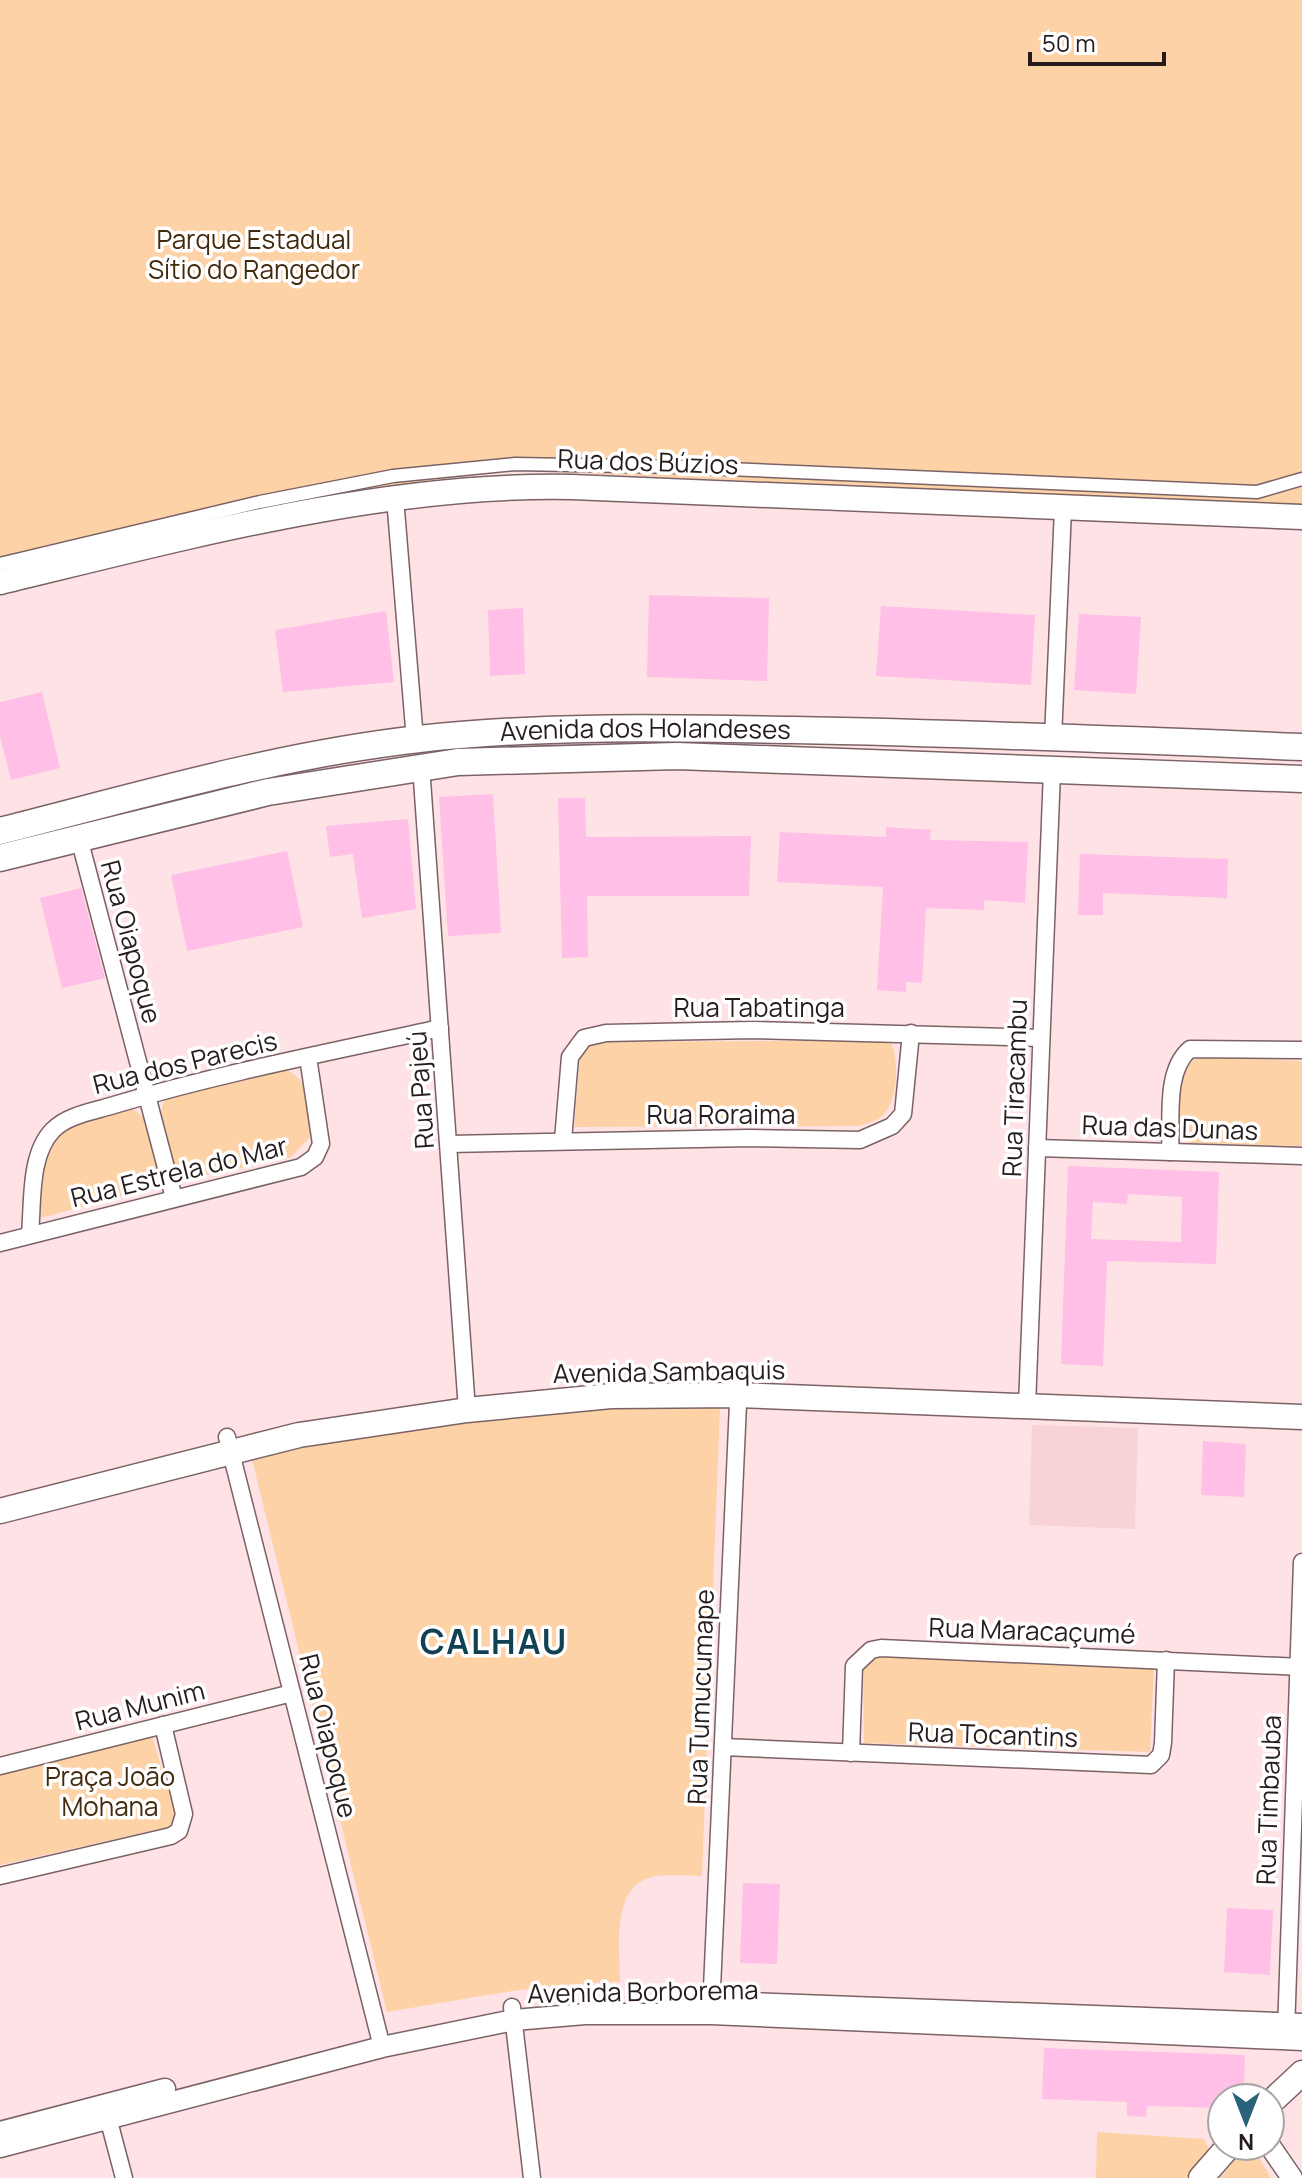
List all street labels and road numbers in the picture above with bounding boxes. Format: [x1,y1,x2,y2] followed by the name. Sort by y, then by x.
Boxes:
[557,440,739,482] street label: Rua dos Búzios
[499,709,791,749] street label: Avenida dos Holandeses
[93,856,171,1027] street label: Rua Oiapoque
[673,989,845,1025] street label: Rua Tabatinga
[993,998,1035,1178] street label: Rua Tiracambu
[89,1022,281,1102] street label: Rua dos Parecis
[398,1030,442,1150] street label: Rua Pajeú
[646,1096,796,1132] street label: Rua Roraima
[1081,1106,1259,1148] street label: Rua das Dunas
[67,1127,291,1215] street label: Rua Estrela do Mar
[552,1351,785,1391] street label: Avenida Sambaquis
[678,1589,722,1805] street label: Rua Tumucumape
[928,1608,1136,1652] street label: Rua Maracaçumé
[291,1650,367,1821] street label: Rua Oiapoque
[71,1672,208,1739] street label: Rua Munim
[907,1713,1079,1755] street label: Rua Tocantins
[1247,1714,1289,1886] street label: Rua Timbauba
[527,1971,759,2011] street label: Avenida Borborema

